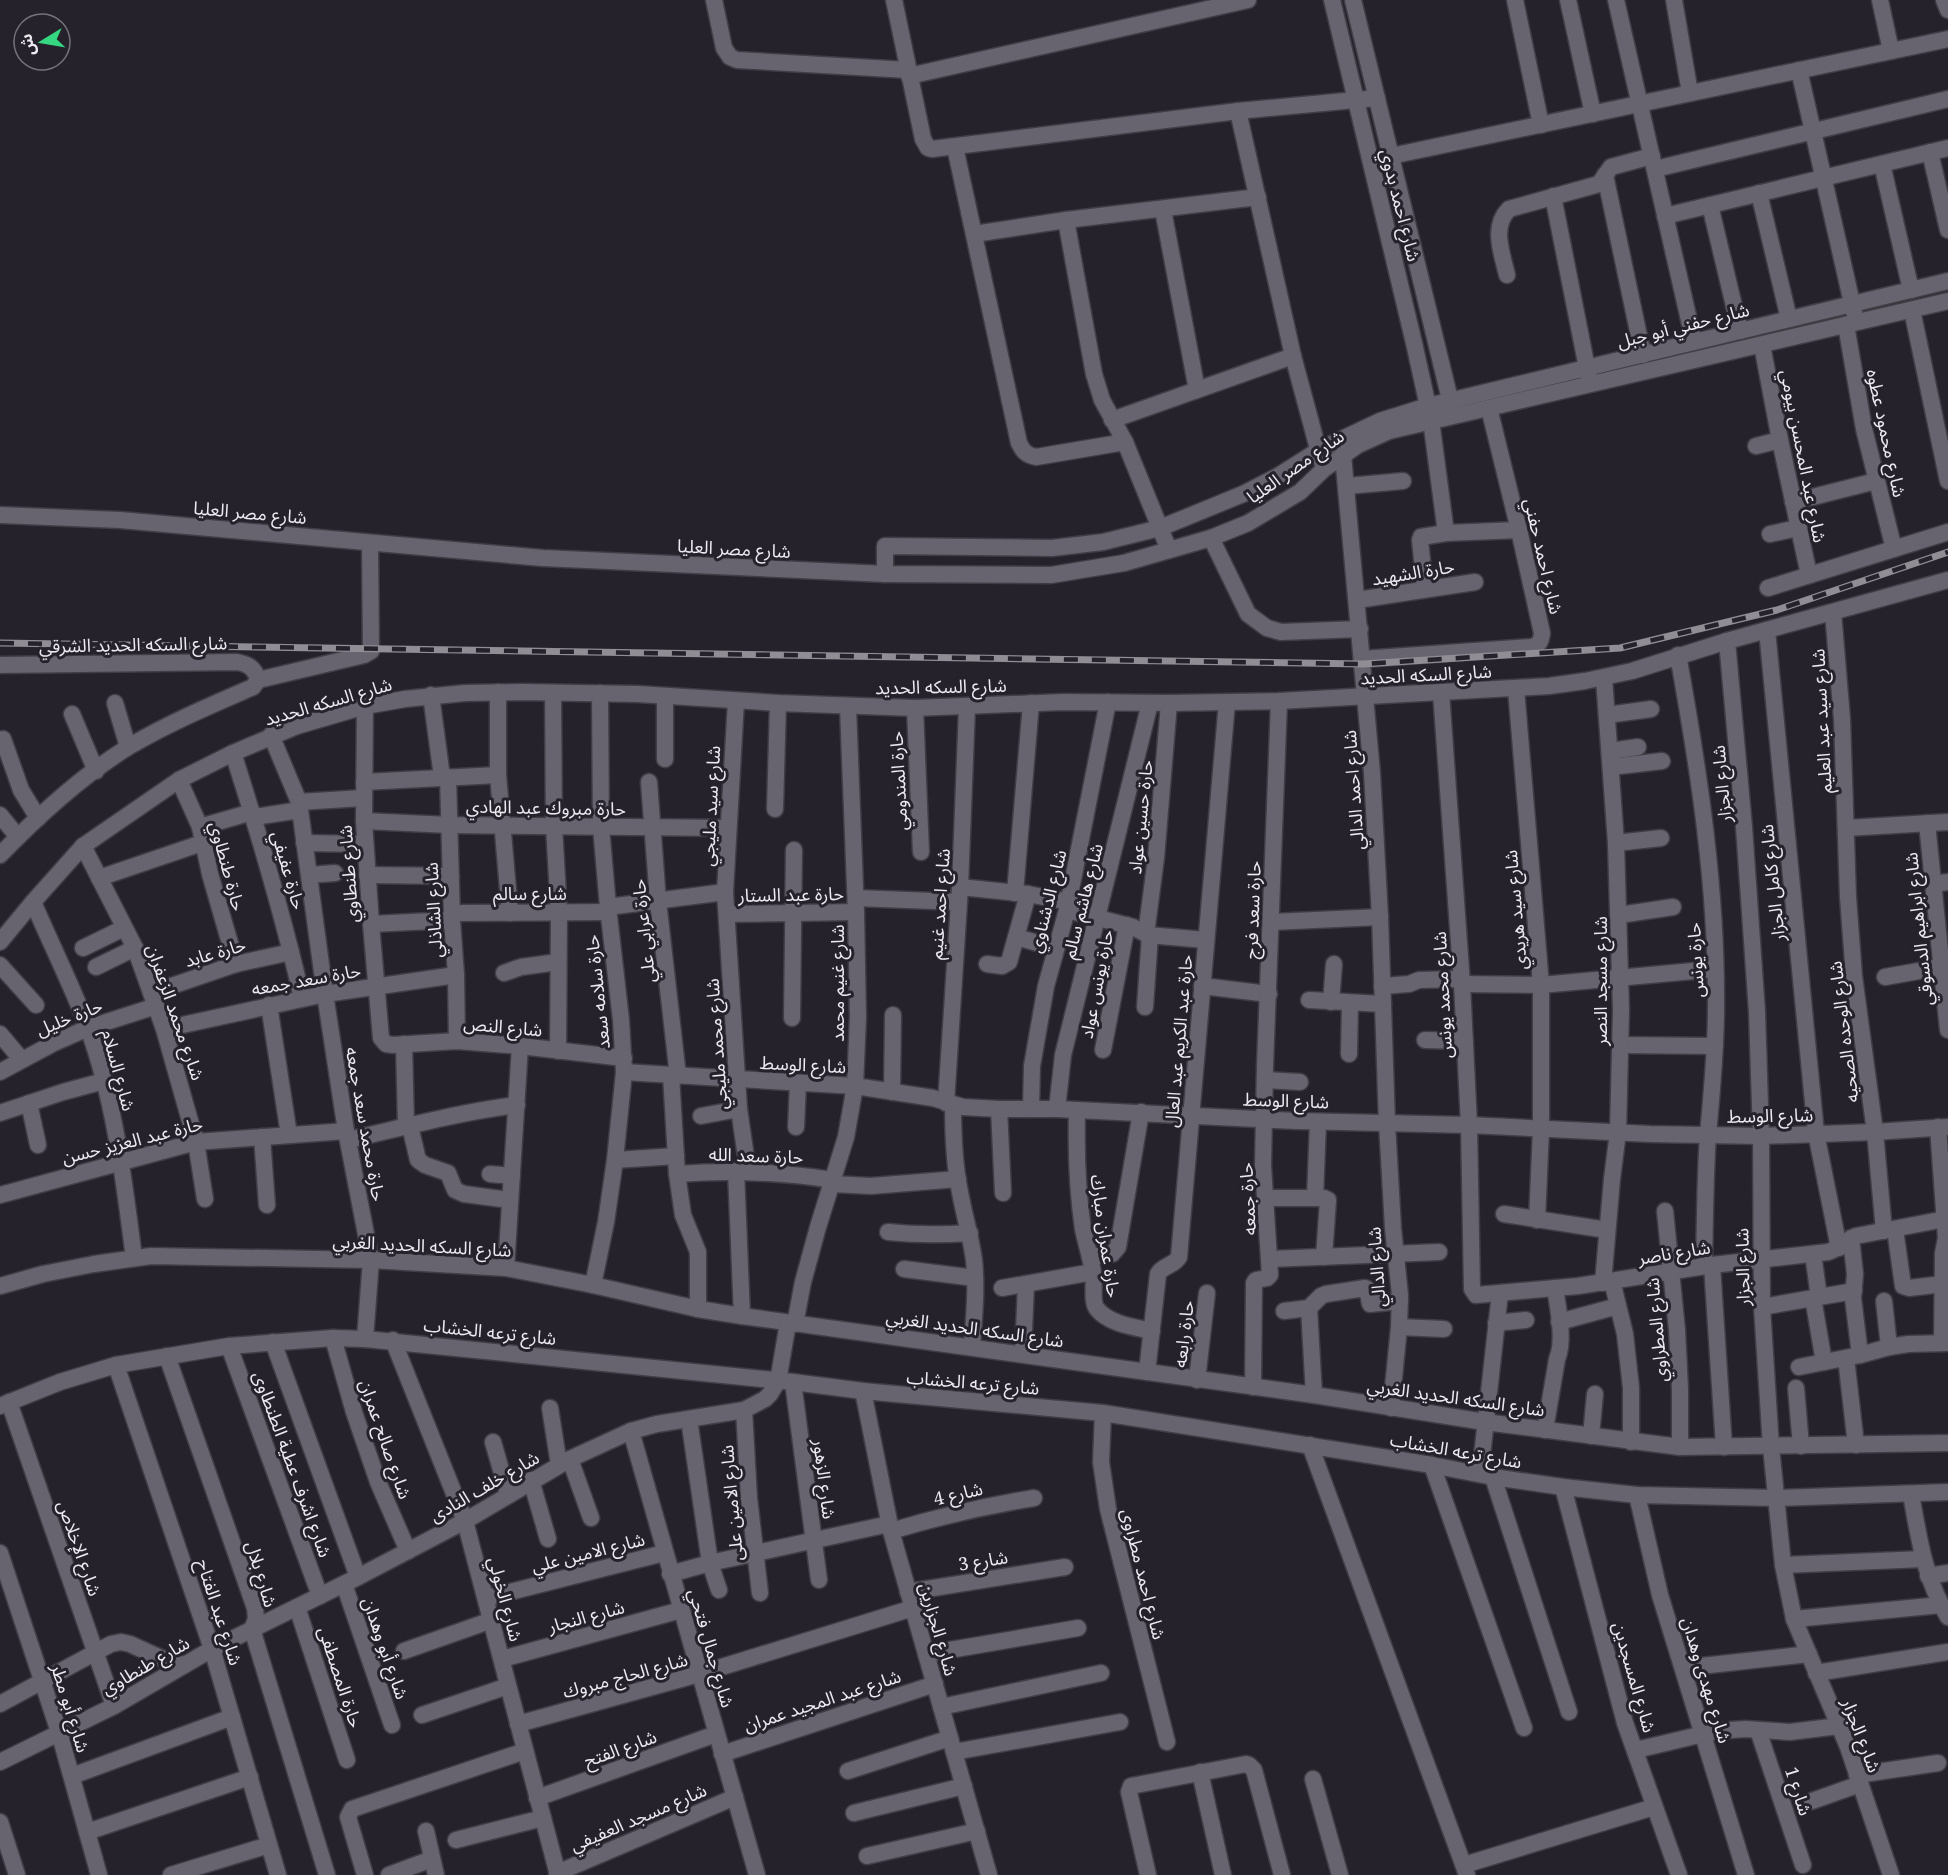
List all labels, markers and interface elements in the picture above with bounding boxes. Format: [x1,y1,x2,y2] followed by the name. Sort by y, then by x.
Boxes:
[12,12,72,72] north arrow
[14,32,40,58] text: ش
[1372,146,1427,265] street label: شارع احمد بدوي
[1614,297,1752,356] street label: شارع حفني أبو جبل
[1772,367,1833,545] street label: شارع عبد المحسن بيومي
[1859,367,1912,500] street label: شارع محمود عطوه
[1242,424,1350,511] street label: شارع مصر العليا
[192,495,308,532] street label: شارع مصر العليا
[1516,496,1569,617] street label: شارع احمد حفني
[676,533,791,566] street label: شارع مصر العليا
[1370,554,1456,590] street label: حارة الشهيد
[39,630,227,661] street label: شارع السكه الحديد الشرقي
[1805,648,1840,794] street label: شارع سيد عبد العليم
[1360,659,1492,692] street label: شارع السكه الحديد
[261,671,395,734] street label: شارع السكه الحديد
[875,673,1007,702] street label: شارع السكه الحديد
[1337,729,1372,851] street label: شارع احمد الدالي
[883,731,915,831] street label: حارة المندومي
[1706,744,1739,825] street label: شارع الجزار
[695,745,728,867] street label: شارع سيد مليجي
[1122,759,1158,875] street label: حارة حسين عواد
[466,794,626,823] street label: حارة مبروك عبد الهادي
[202,819,251,914] street label: حارة طنطاوي
[1754,823,1793,944] street label: شارع كامل الجزار
[333,824,366,924] street label: شارع طنطاوي
[264,828,312,913] street label: حارة عفيفي
[1056,841,1111,962] street label: شارع هاشم سالم
[1023,847,1074,956] street label: شارع الدشناوي
[923,848,958,961] street label: شارع احمد غنيم
[1498,849,1535,971] street label: شارع سيد هريدي
[1898,851,1941,1007] street label: شارع ابراهيم الدسوقي
[419,861,450,958] street label: شارع الشاذلي
[1238,861,1268,960] street label: حارة سعد فرج
[626,878,663,984] street label: حارة عرابي علي
[493,881,567,908] street label: شارع سالم
[737,881,844,907] street label: حارة عبد الستار
[1588,916,1615,1047] street label: شارع مسجد النصر
[1681,922,1709,998] street label: حارة يونس
[825,924,852,1042] street label: شارع غنيم محمد
[1074,928,1118,1040] street label: حارة يونس عواد
[1427,931,1460,1059] street label: شارع محمد يونس
[182,932,248,972] street label: حارة عابد
[579,934,615,1050] street label: حارة سلامه سعد
[139,941,211,1084] street label: شارع محمد الزعفران
[1158,953,1200,1129] street label: حارة عبد الكريم عبد العال
[249,958,363,1000] street label: حارة سعد جمعه
[1822,960,1867,1104] street label: شارع الوحده الصحيه
[699,977,736,1110] street label: شارع محمد مليجي
[32,993,106,1041] street label: حارة خليل
[462,1011,544,1044] street label: شارع النص
[94,1027,141,1114] street label: شارع السلام
[341,1045,391,1203] street label: حارة محمد سعد جمعه
[759,1050,847,1081] street label: شارع الوسط
[1242,1087,1330,1116] street label: شارع الوسط
[1727,1102,1813,1131] street label: شارع الوسط
[59,1111,205,1169] street label: حارة عبد العزيز حسن
[708,1141,804,1169] street label: حارة سعد الله
[1233,1162,1261,1236] street label: حارة جمعه
[1085,1173,1127,1299] street label: حارة عمران مبارك
[1361,1226,1394,1308] street label: شارع الدالي
[332,1228,512,1265] street label: شارع السكه الحديد الغربي
[1729,1228,1758,1307] street label: شارع الجزار
[1635,1234,1713,1273] street label: شارع ناصر
[1639,1277,1676,1383] street label: شارع المطراوي
[1167,1299,1199,1369] street label: حارة رابعه
[884,1304,1065,1355] street label: شارع السكه الحديد الغربي
[422,1312,557,1353] street label: شارع ترعه الخشاب
[905,1364,1040,1403] street label: شارع ترعه الخشاب
[245,1367,338,1562] street label: شارع اشرف عطية الطنطاوى
[1365,1373,1546,1424] street label: شارع السكه الحديد الغربي
[351,1376,418,1503] street label: شارع صالح عمران
[1388,1427,1524,1476] street label: شارع ترعه الخشاب
[805,1437,842,1521] street label: شارع الزهور
[714,1444,751,1562] street label: شارع الامين على
[425,1445,545,1530] street label: شارع خلف النادى
[931,1476,986,1513] street label: شارع 4
[50,1497,108,1600] street label: شارع الإخلاص
[1113,1506,1172,1643] street label: شارع احمد مطراوى
[529,1526,648,1581] street label: شارع الامين علي
[238,1538,283,1611] street label: شارع بلال
[957,1544,1010,1579] street label: شارع 3
[480,1554,529,1645] street label: شارع الخولي
[189,1556,248,1669] street label: شارع عبد الفتاح
[911,1580,964,1679] street label: شارع الجزارين
[681,1586,740,1711] street label: شارع جمال فتحي
[354,1594,415,1703] street label: شارع أبو وهدان
[544,1594,628,1641] street label: شارع النجار
[1674,1614,1738,1747] street label: شارع مهدى وهدان
[1605,1619,1662,1736] street label: شارع المسجدين
[313,1623,369,1731] street label: حارة المصطفى
[97,1630,195,1702] street label: شارع طنطاوي
[560,1647,691,1706] street label: شارع الحاج مبروك
[43,1660,96,1756] street label: شارع أبو مطر
[740,1663,905,1740] street label: شارع عبد المجيد عمران
[1834,1693,1887,1777] street label: شارع الجزار
[580,1724,661,1775] street label: شارع الفتح
[1777,1764,1818,1819] street label: شارع 1
[566,1777,711,1859] street label: شارع مسجد العفيفي

